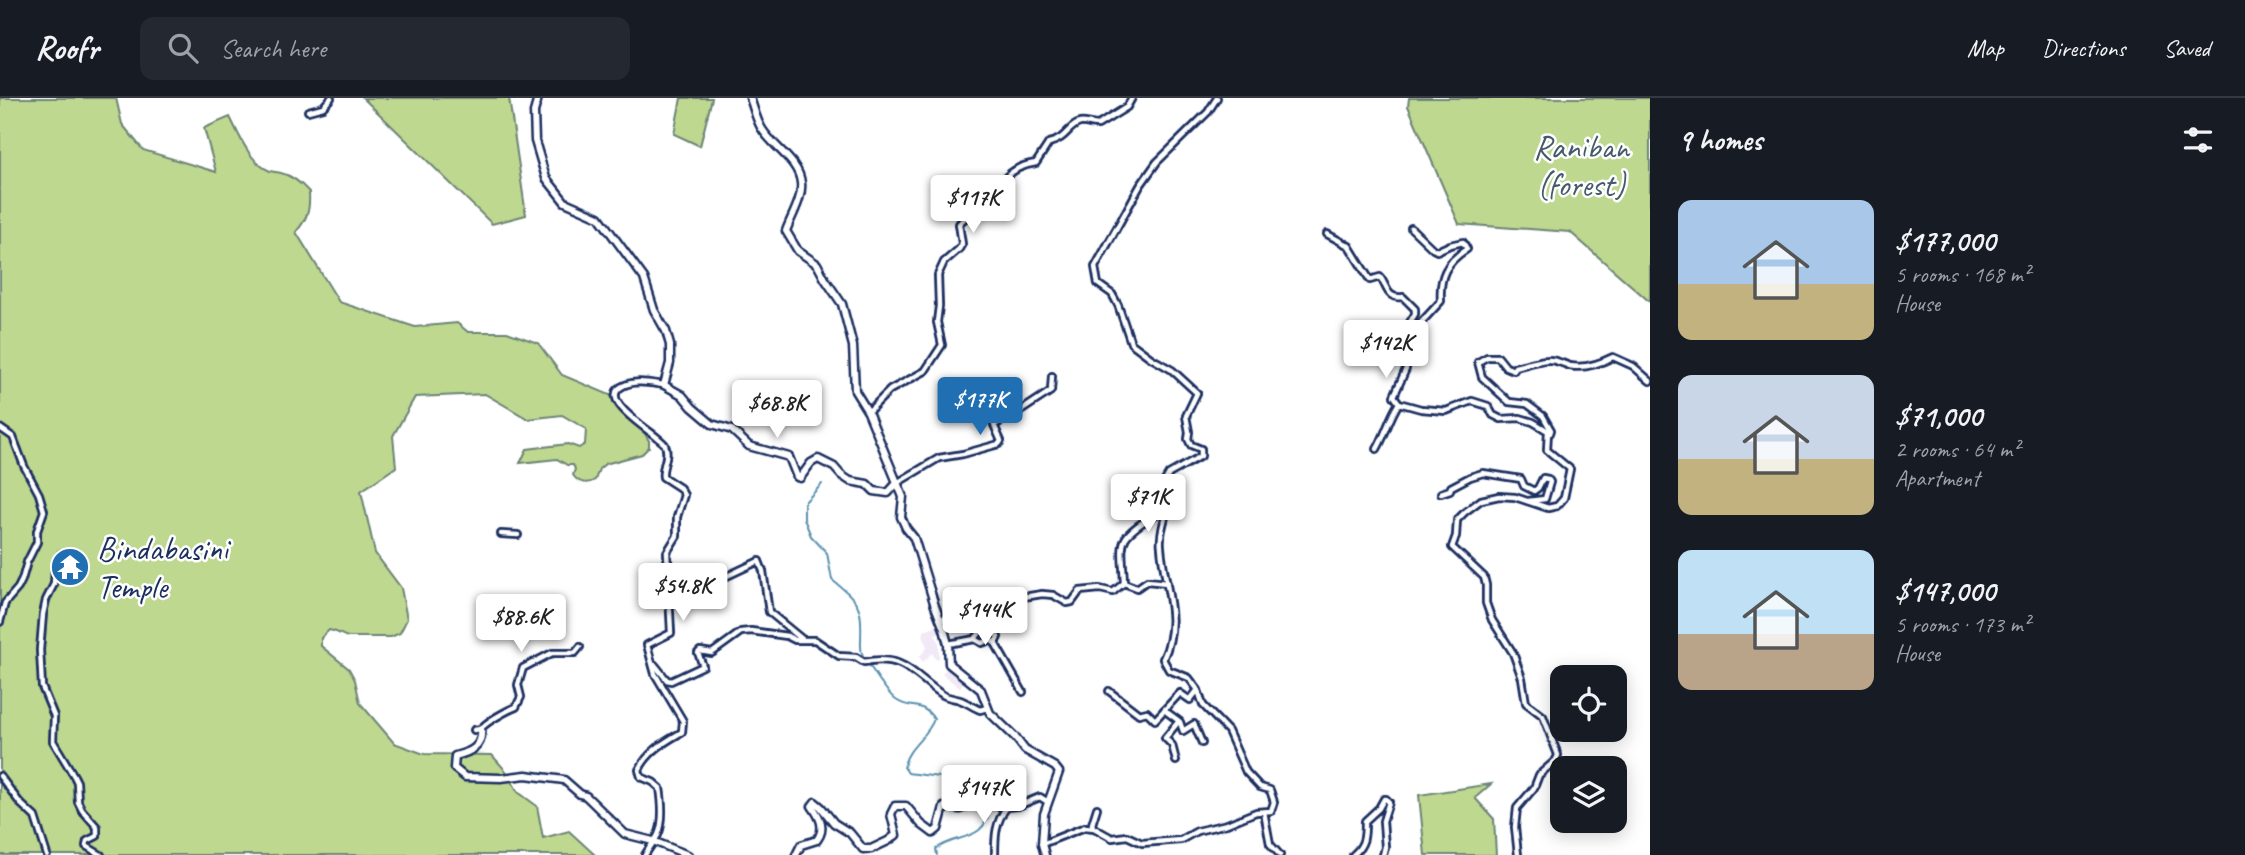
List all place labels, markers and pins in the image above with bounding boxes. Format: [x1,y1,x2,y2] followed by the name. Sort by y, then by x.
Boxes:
[924,176,1022,235] pin: $117K
[1337,320,1435,380] pin: $142K
[931,378,1029,437] pin: $177K
[720,380,834,440] pin: $68.8K
[1107,474,1189,534] pin: $71K
[97,528,232,608] place label: Bindabasini Temple
[49,546,91,588] temple icon: Bindabasini Temple
[626,564,740,623] pin: $54.8K
[936,588,1034,647] pin: $144K
[464,594,578,654] pin: $88.6K
[935,766,1033,825] pin: $147K

